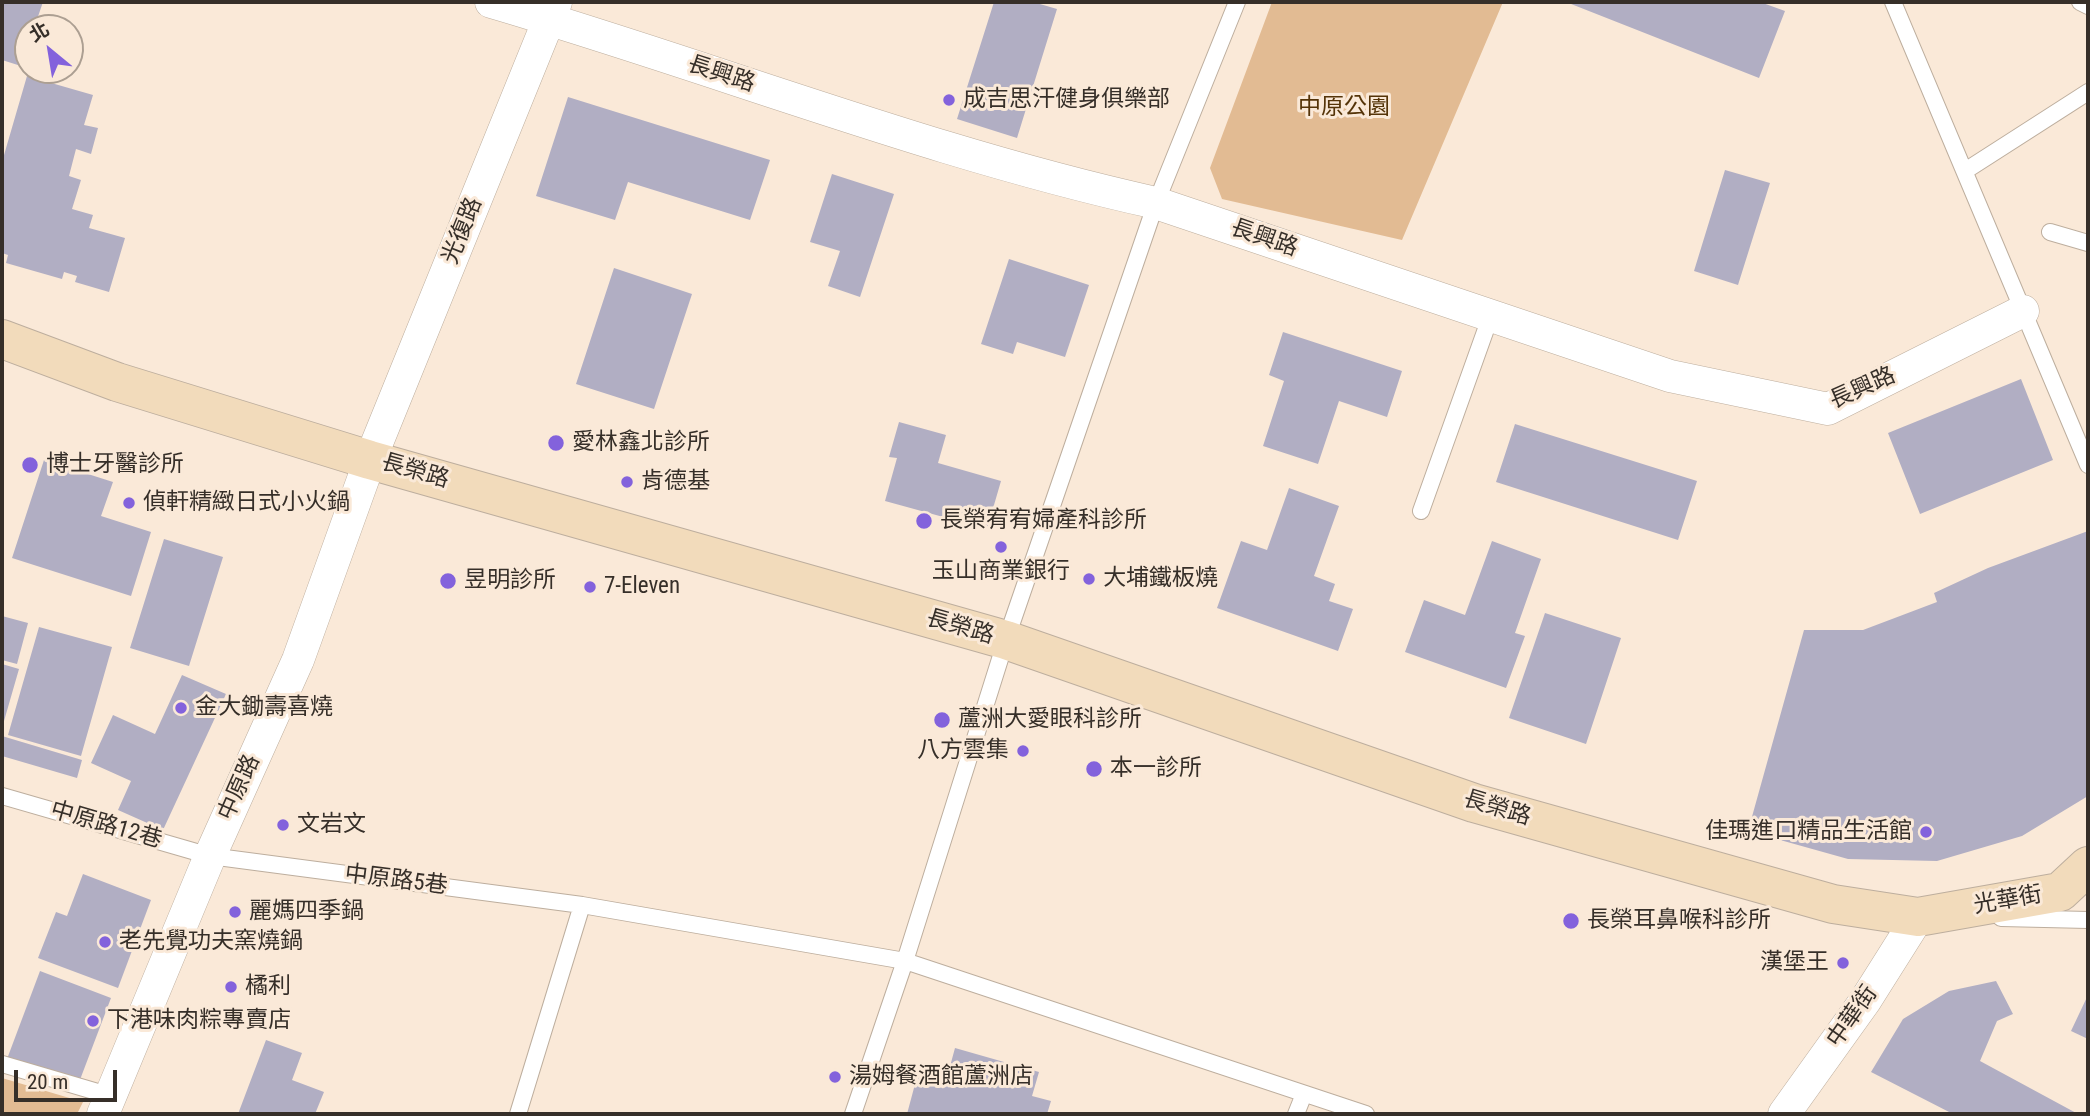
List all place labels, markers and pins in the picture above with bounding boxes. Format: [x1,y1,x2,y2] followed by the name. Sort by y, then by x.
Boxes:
[963,86,1170,114] place label: 成吉思汗健身俱樂部
[941,92,957,108] marker: 成吉思汗健身俱樂部
[572,429,710,457] place label: 愛林鑫北診所
[546,433,566,453] marker: 愛林鑫北診所
[46,451,184,479] place label: 博士牙醫診所
[20,455,40,475] marker: 博士牙醫診所
[641,468,710,496] place label: 肯德基
[619,474,635,490] marker: 肯德基
[143,489,350,517] place label: 偵軒精緻日式小火鍋
[121,495,137,511] marker: 偵軒精緻日式小火鍋
[940,507,1147,535] place label: 長榮宥宥婦產科診所
[914,511,934,531] marker: 長榮宥宥婦產科診所
[993,539,1009,555] marker: 玉山商業銀行
[932,558,1070,586] place label: 玉山商業銀行
[1103,565,1218,593] place label: 大埔鐵板燒
[464,567,556,595] place label: 昱明診所
[438,571,458,591] marker: 昱明診所
[1081,571,1097,587] marker: 大埔鐵板燒
[604,573,680,601] place label: 7-Eleven
[582,579,598,595] marker: 7-Eleven
[195,694,333,722] place label: 金大鋤壽喜燒
[173,700,189,716] marker: 金大鋤壽喜燒
[958,706,1142,734] place label: 蘆洲大愛眼科診所
[932,710,952,730] marker: 蘆洲大愛眼科診所
[917,737,1009,765] place label: 八方雲集
[1015,743,1031,759] marker: 八方雲集
[1110,755,1202,783] place label: 本一診所
[1084,759,1104,779] marker: 本一診所
[297,811,366,839] place label: 文岩文
[275,817,291,833] marker: 文岩文
[1705,818,1912,846] place label: 佳瑪進口精品生活館
[1918,824,1934,840] marker: 佳瑪進口精品生活館
[249,898,364,926] place label: 麗媽四季鍋
[227,904,243,920] marker: 麗媽四季鍋
[1587,907,1771,935] place label: 長榮耳鼻喉科診所
[1561,911,1581,931] marker: 長榮耳鼻喉科診所
[119,928,303,956] place label: 老先覺功夫窯燒鍋
[97,934,113,950] marker: 老先覺功夫窯燒鍋
[1760,949,1829,977] place label: 漢堡王
[1835,955,1851,971] marker: 漢堡王
[245,973,291,1001] place label: 橘利
[223,979,239,995] marker: 橘利
[107,1007,291,1035] place label: 下港味肉粽專賣店
[85,1013,101,1029] marker: 下港味肉粽專賣店
[849,1063,1033,1091] place label: 湯姆餐酒館蘆洲店
[827,1069,843,1085] marker: 湯姆餐酒館蘆洲店

